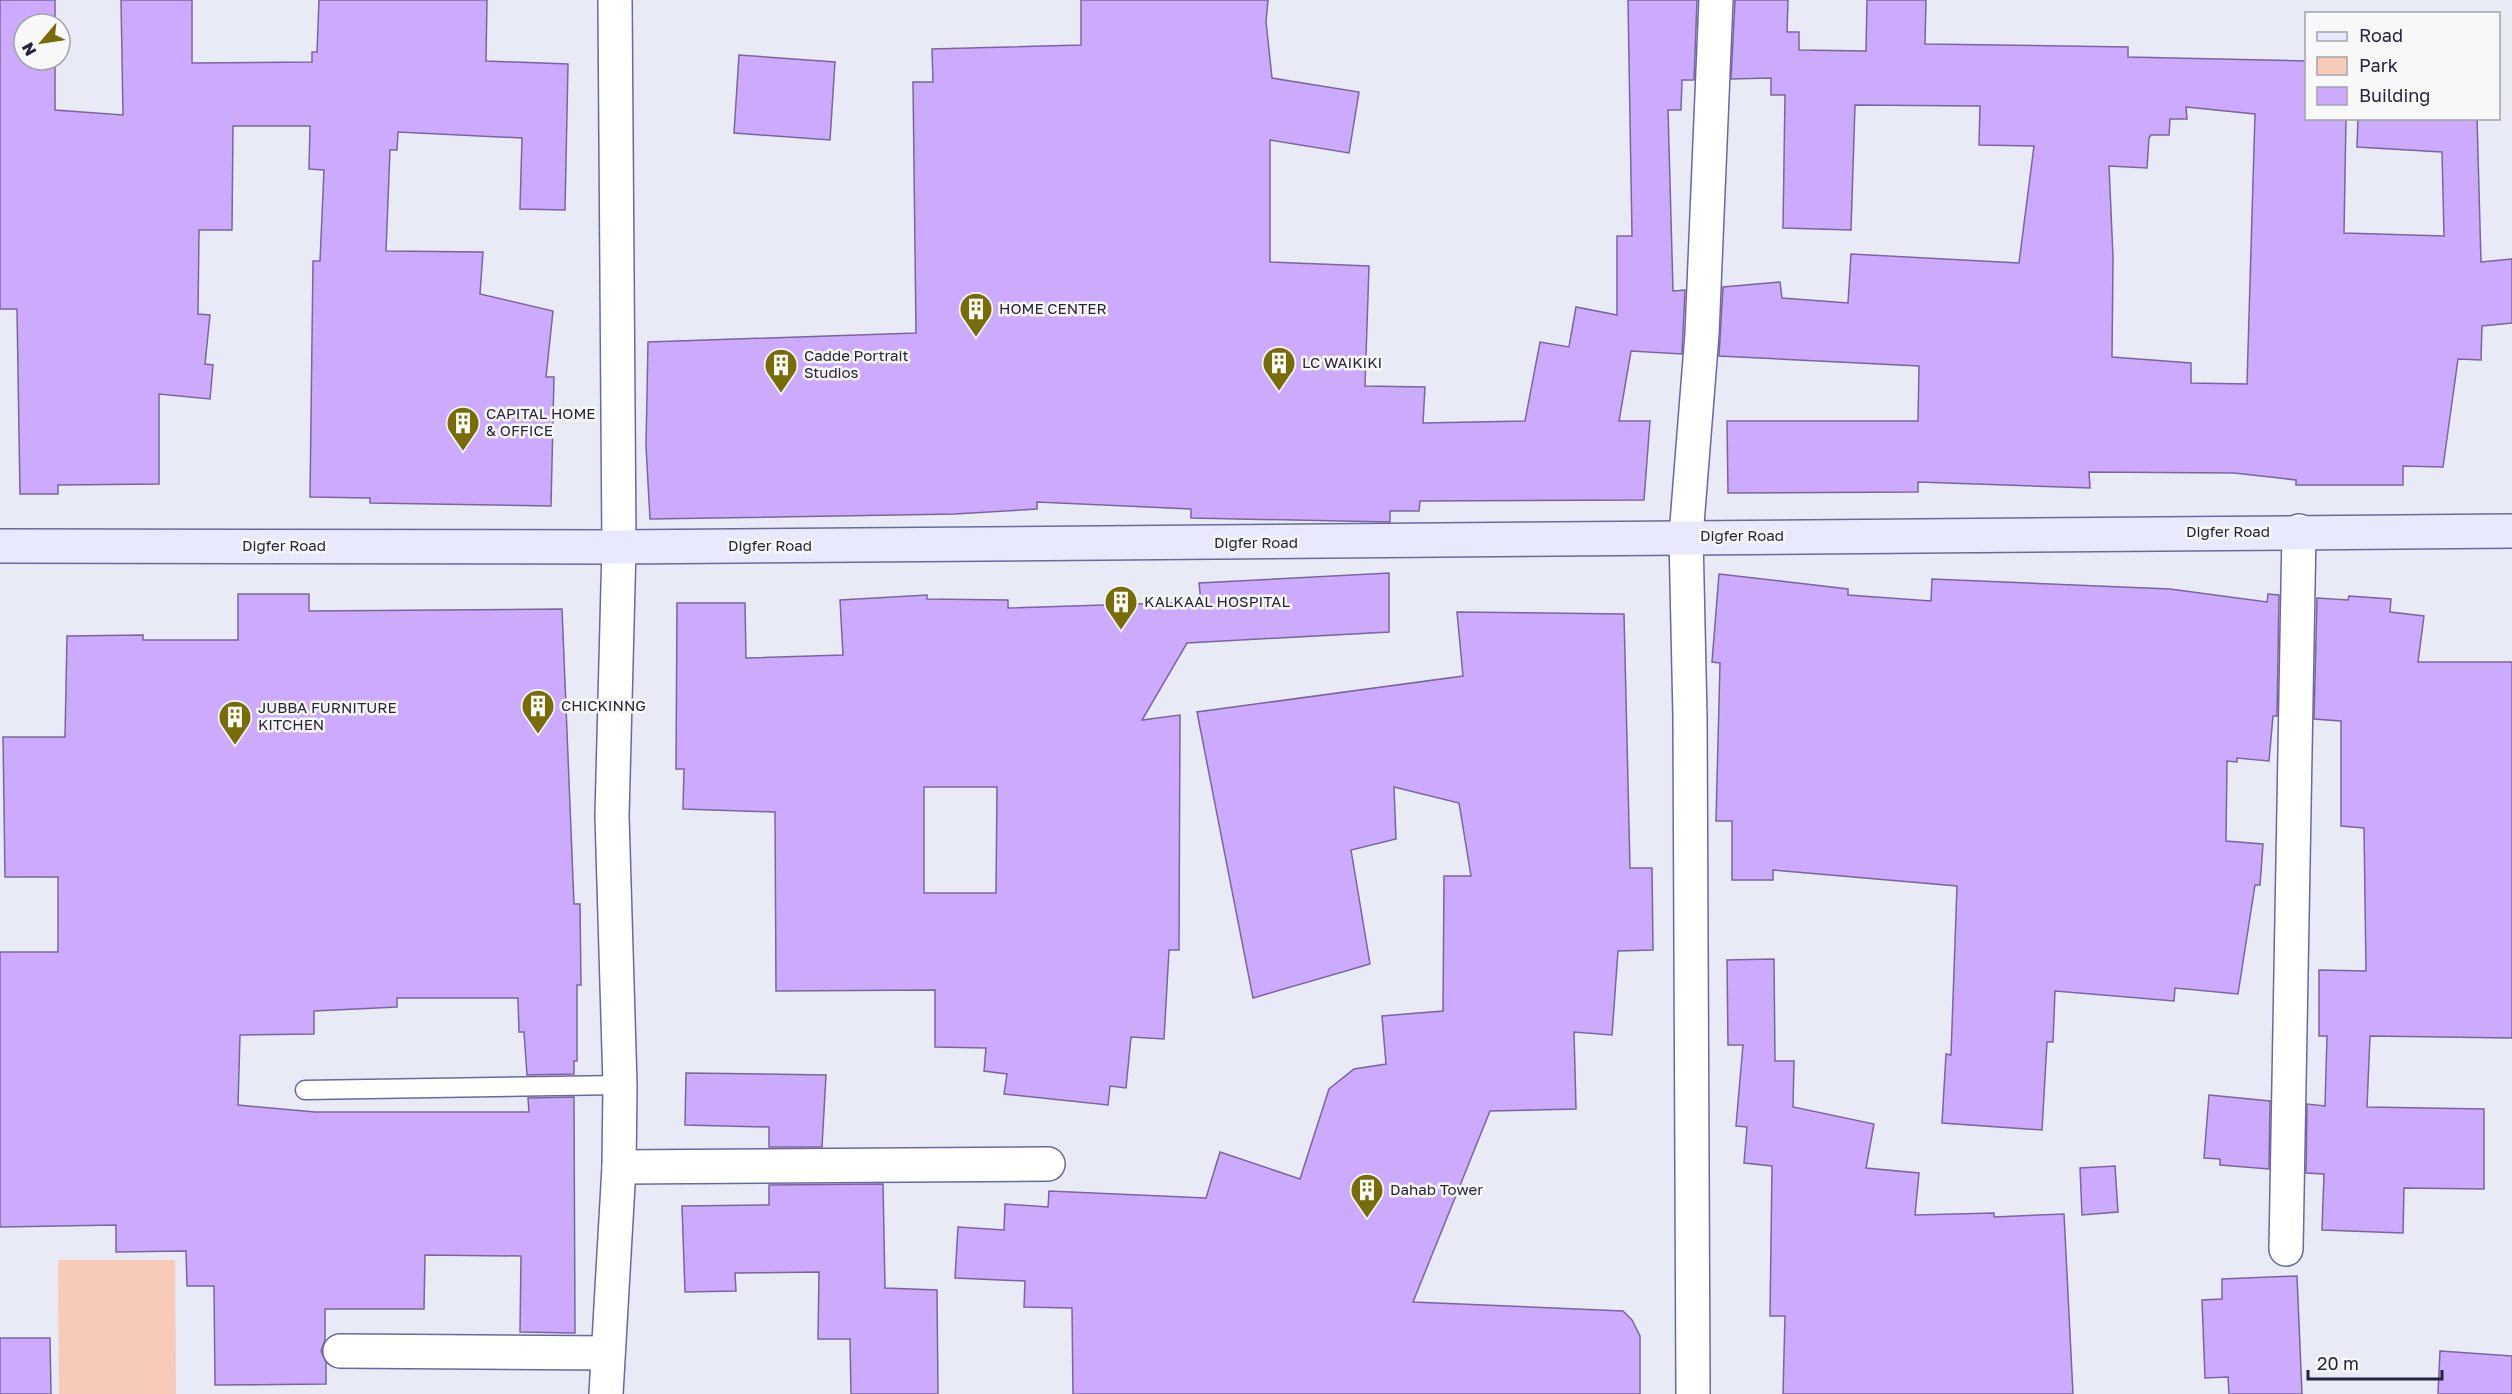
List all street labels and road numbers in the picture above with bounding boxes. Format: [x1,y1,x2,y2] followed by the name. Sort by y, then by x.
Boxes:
[2186,522,2270,540] street label: Digfer Road
[1700,526,1784,544] street label: Digfer Road
[1214,533,1298,551] street label: Digfer Road
[242,536,326,554] street label: Digfer Road
[728,536,812,554] street label: Digfer Road

